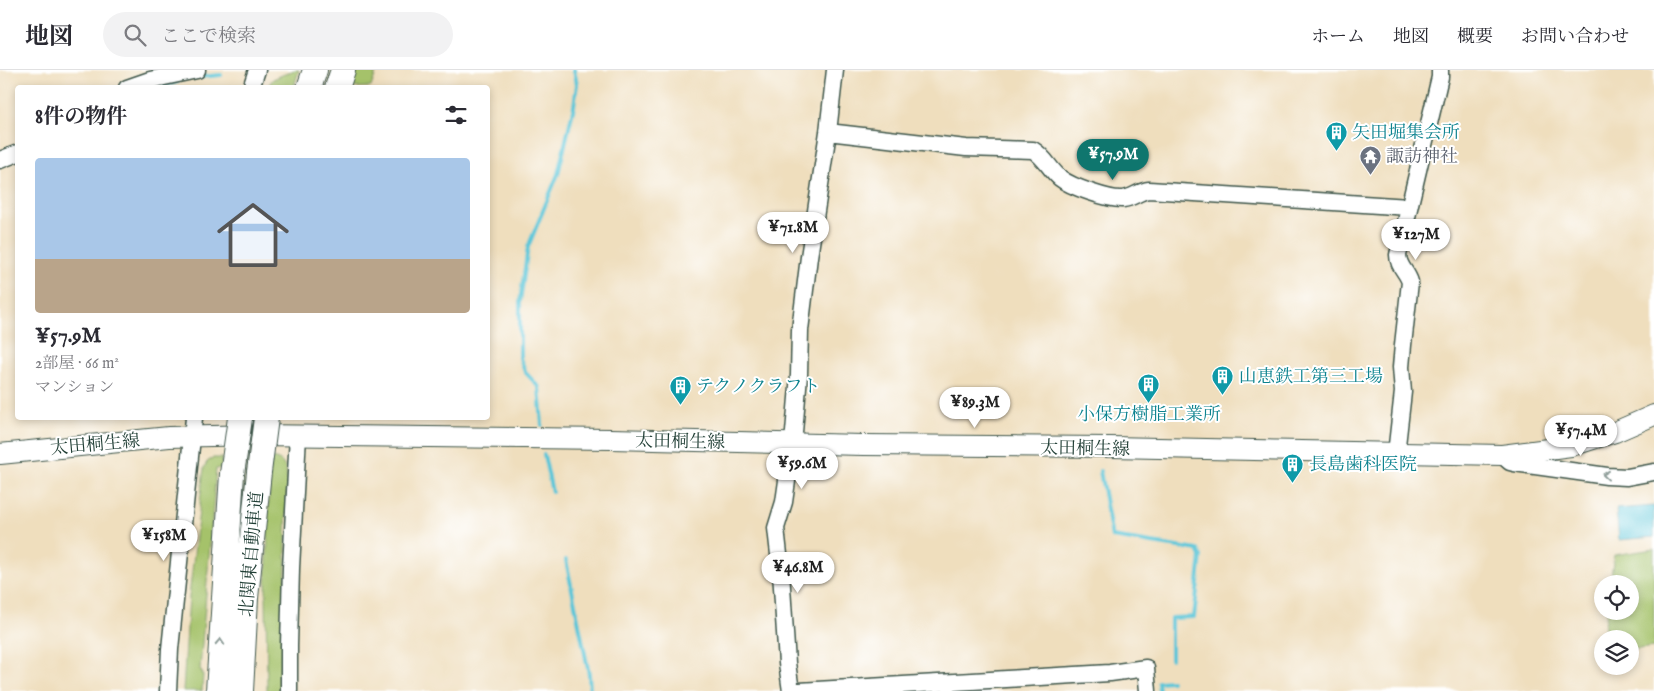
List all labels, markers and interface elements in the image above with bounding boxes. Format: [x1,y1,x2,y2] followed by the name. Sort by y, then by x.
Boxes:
[103,12,453,57] search box
[121,21,149,49] icon: search
[25,22,73,53] text: 地図
[161,25,256,49] text: ここで検索
[1311,26,1365,49] text: ホーム
[1393,26,1429,49] text: 地図
[1457,26,1493,49] text: 概要
[1521,26,1629,49] text: お問い合わせ
[442,101,470,129] icon: filters
[35,104,127,131] text: 8件の物件
[1324,120,1348,151] building icon: 矢田堀集会所
[1352,122,1460,145] place label: 矢田堀集会所
[1072,138,1154,181] pin: ¥57.9M
[1358,144,1382,175] temple icon: 諏訪神社
[1088,145,1138,165] text: ¥57.9M
[1386,146,1458,169] place label: 諏訪神社
[208,190,298,280] icon: home
[752,212,834,254] pin: ¥71.8M
[768,218,818,238] text: ¥71.8M
[1381,218,1451,261] pin: ¥127M
[1392,225,1440,245] text: ¥127M
[35,323,101,350] text: ¥57.9M
[35,354,119,374] text: 2部屋 · 66 m²
[1211,364,1235,395] building icon: 山恵鉄工第三工場
[1239,366,1383,389] place label: 山恵鉄工第三工場
[1137,372,1161,403] building icon: 小保方樹脂工業所
[668,374,692,405] building icon: テクノクラフト
[696,376,820,399] place label: テクノクラフト
[35,378,114,398] text: マンション
[934,386,1016,429] pin: ¥89.3M
[950,393,1000,413] text: ¥89.3M
[1077,404,1221,427] place label: 小保方樹脂工業所
[1540,414,1622,457] pin: ¥57.4M
[1555,421,1607,441] text: ¥57.4M
[49,430,141,461] street label: 太田桐生線
[635,430,725,455] street label: 太田桐生線
[1040,437,1130,462] street label: 太田桐生線
[761,448,843,490] pin: ¥59.6M
[1281,452,1305,483] building icon: 長島歯科医院
[777,454,827,474] text: ¥59.6M
[1309,454,1417,477] place label: 長島歯科医院
[1601,470,1609,481] one-way arrow
[236,490,269,618] street label: 北関東自動車道
[129,520,199,562] pin: ¥158M
[142,526,186,546] text: ¥158M
[757,552,839,594] pin: ¥46.8M
[772,558,824,578] text: ¥46.8M
[1594,575,1639,675] map controls
[1594,575,1639,620] button: locate
[1594,630,1639,675] button: layers
[215,638,226,646] one-way arrow

